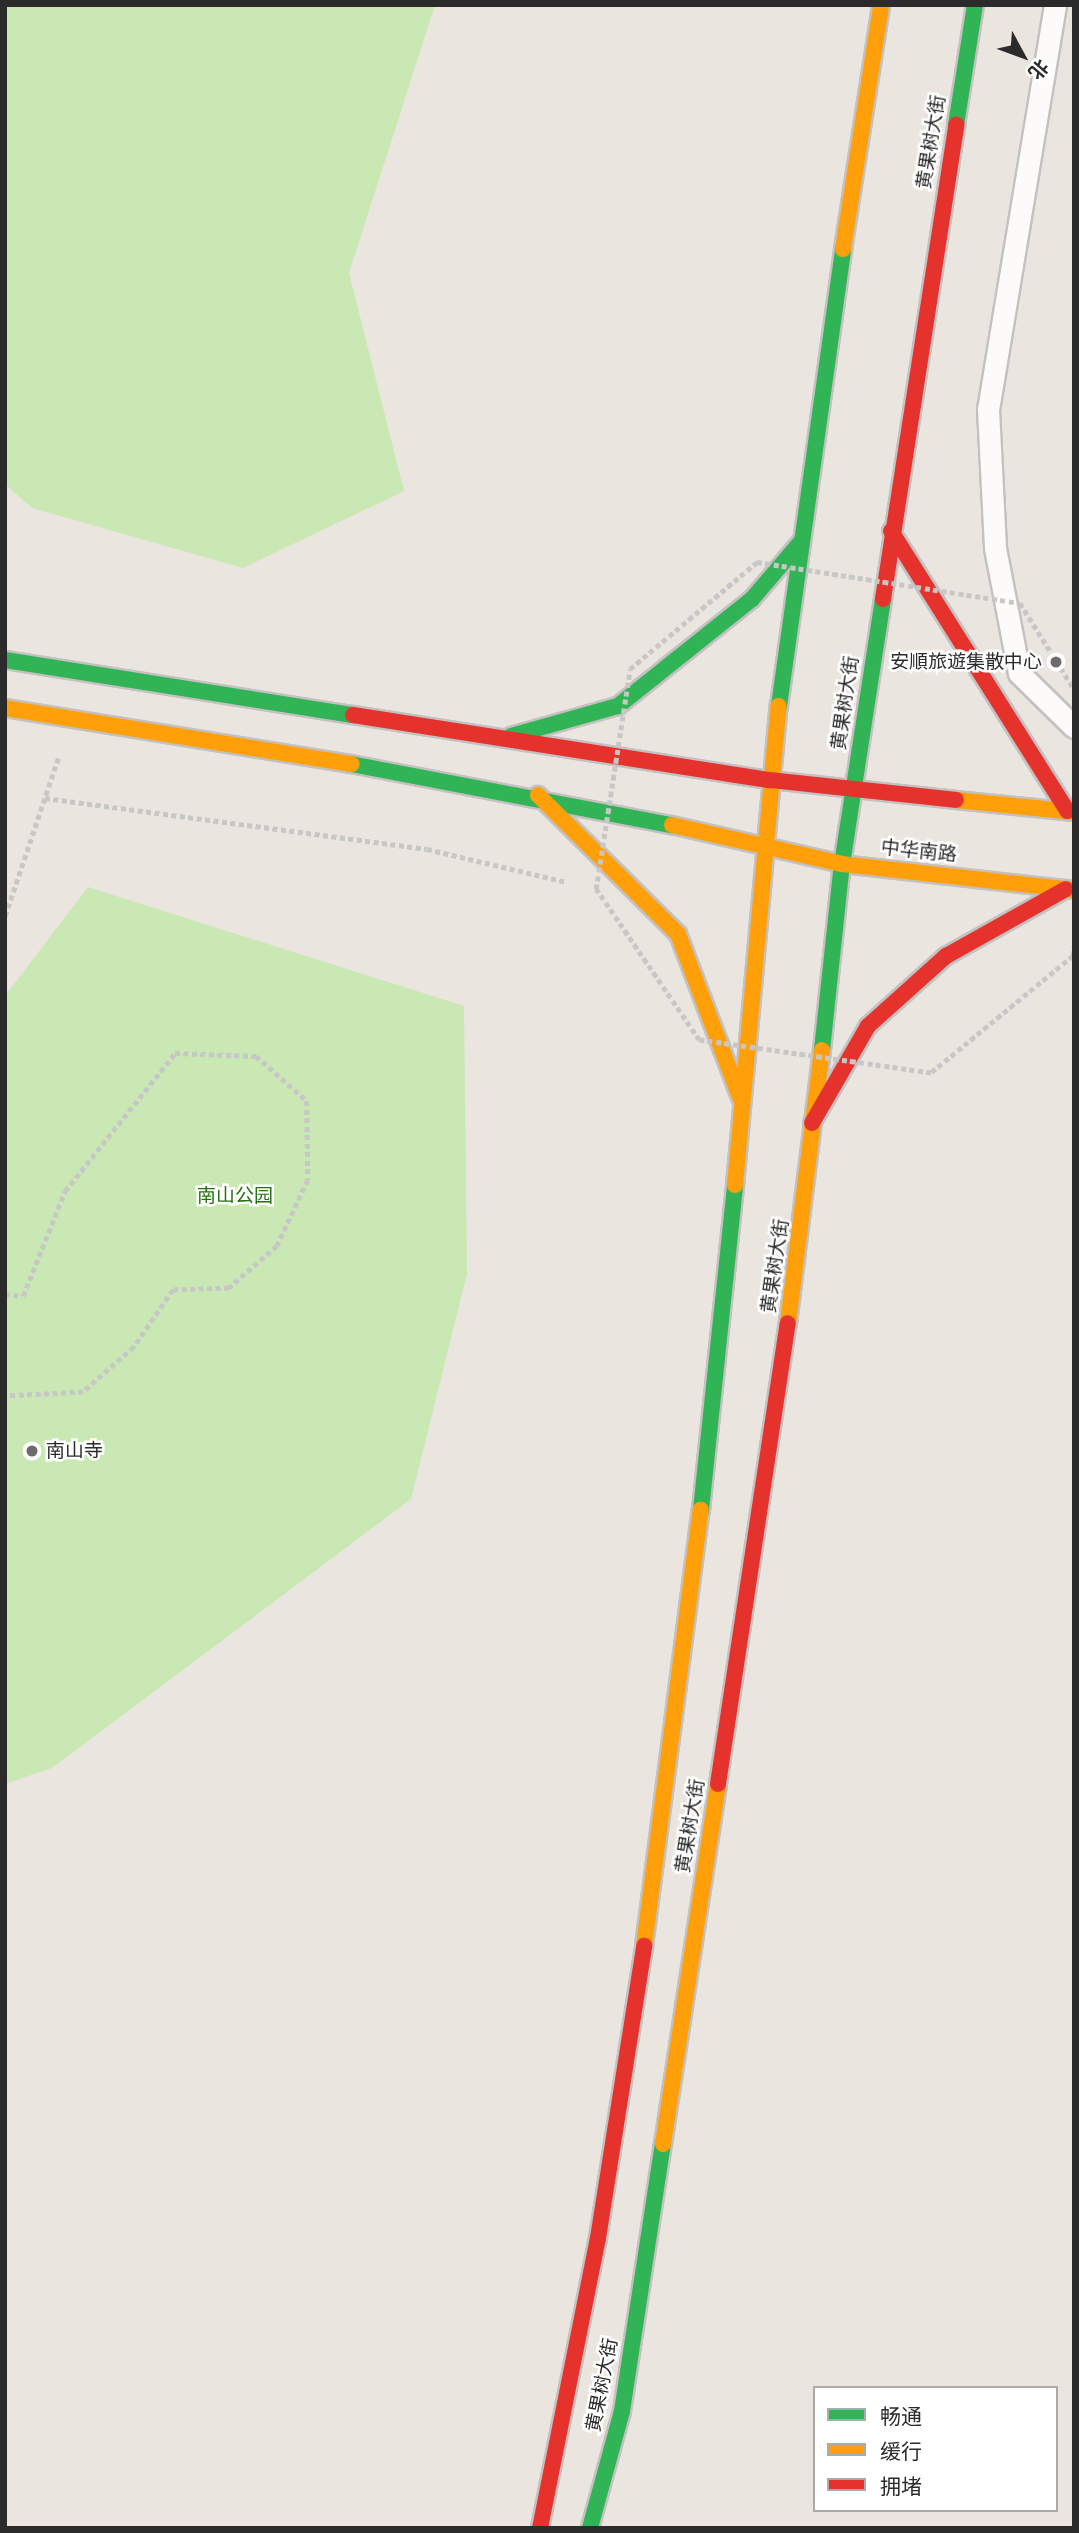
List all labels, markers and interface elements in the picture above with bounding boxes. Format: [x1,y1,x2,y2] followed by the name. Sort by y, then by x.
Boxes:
[988,21,1058,91] north arrow
[1024,55,1053,84] text: 北
[912,93,950,191] street label: 黄果树大街
[890,651,1042,673] place label: 安順旅遊集散中心
[827,654,863,752] street label: 黄果树大街
[1048,654,1064,670] marker: 安順旅遊集散中心
[880,836,958,866] street label: 中华南路
[197,1185,273,1207] park label: 南山公园
[757,1217,793,1315] street label: 黄果树大街
[46,1440,103,1462] place label: 南山寺
[24,1443,40,1459] marker: 南山寺
[671,1777,709,1875] street label: 黄果树大街
[582,2336,622,2434] street label: 黄果树大街
[813,2386,1058,2512] legend
[880,2405,922,2429] text: 畅通
[880,2440,922,2464] text: 缓行
[880,2475,922,2499] text: 拥堵

